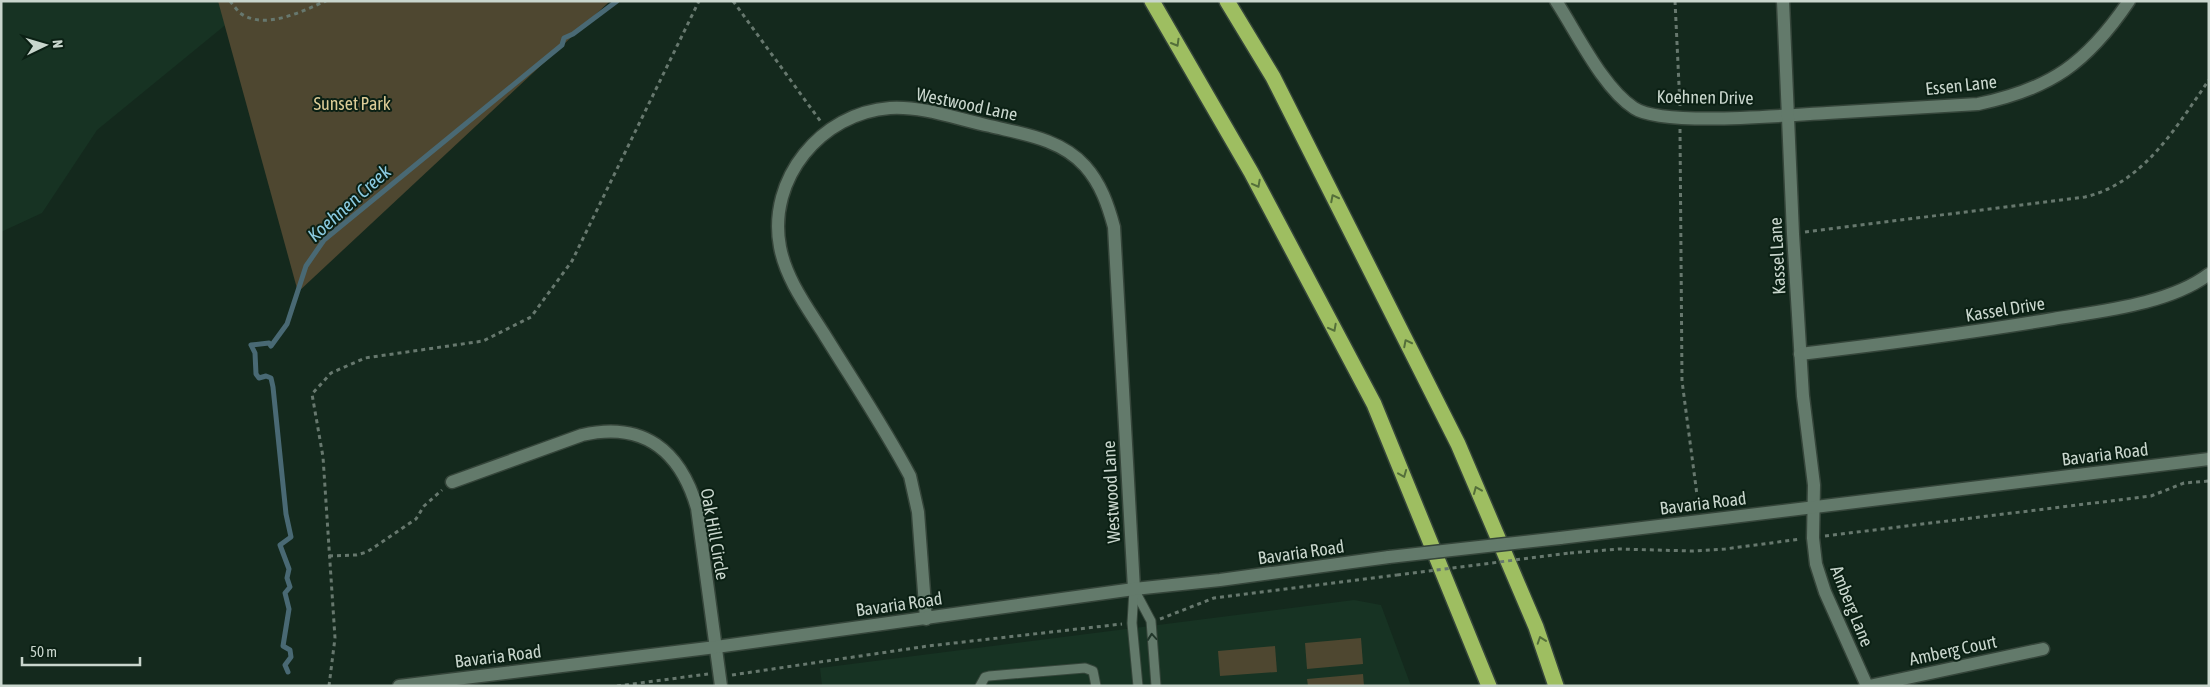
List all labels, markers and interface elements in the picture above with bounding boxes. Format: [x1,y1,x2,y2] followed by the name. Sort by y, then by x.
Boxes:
[20,20,70,70] north arrow
[1170,38,1180,47] one-way arrow
[50,39,66,49] text: N
[1924,71,1998,99] street label: Essen Lane
[914,83,1020,125] street label: Westwood Lane
[1656,86,1754,108] street label: Koehnen Drive
[313,93,391,114] park label: Sunset Park
[303,160,396,246] water label: Koehnen Creek
[1251,179,1261,188] one-way arrow
[1330,194,1340,203] one-way arrow
[1764,217,1790,295] street label: Kassel Lane
[1964,292,2046,326] street label: Kassel Drive
[1327,322,1337,331] one-way arrow
[1403,340,1413,349] one-way arrow
[2060,438,2150,470] street label: Bavaria Road
[1098,440,1124,544] street label: Westwood Lane
[1397,470,1407,478] one-way arrow
[697,486,733,582] street label: Oak Hill Circle
[1473,486,1484,495] one-way arrow
[1658,487,1748,519] street label: Bavaria Road
[1256,536,1346,568] street label: Bavaria Road
[1826,562,1878,650] street label: Amberg Lane
[854,588,944,620] street label: Bavaria Road
[1907,630,1999,670] street label: Amberg Court
[1147,633,1158,641] one-way arrow
[22,634,140,666] scale bar
[1536,636,1546,644] one-way arrow
[453,640,543,672] street label: Bavaria Road
[30,643,57,660] text: 50 m

